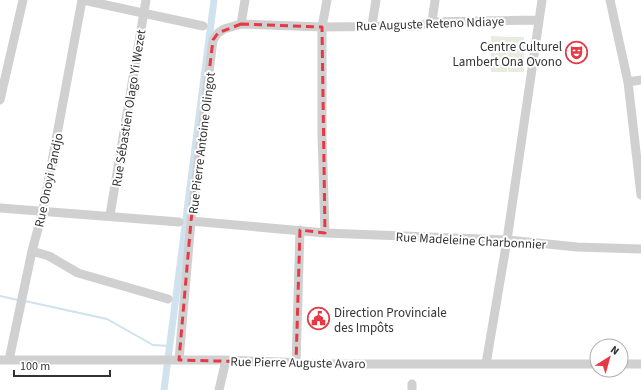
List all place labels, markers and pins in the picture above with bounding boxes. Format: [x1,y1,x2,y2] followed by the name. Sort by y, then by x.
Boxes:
[452,38,562,71] place label: Centre Culturel Lambert Ona Ovono
[564,40,590,66] theatre icon: Centre Culturel Lambert Ona Ovono
[334,304,447,337] place label: Direction Provinciale des Impôts
[306,306,332,332] public building icon: Direction Provinciale des Impôts

